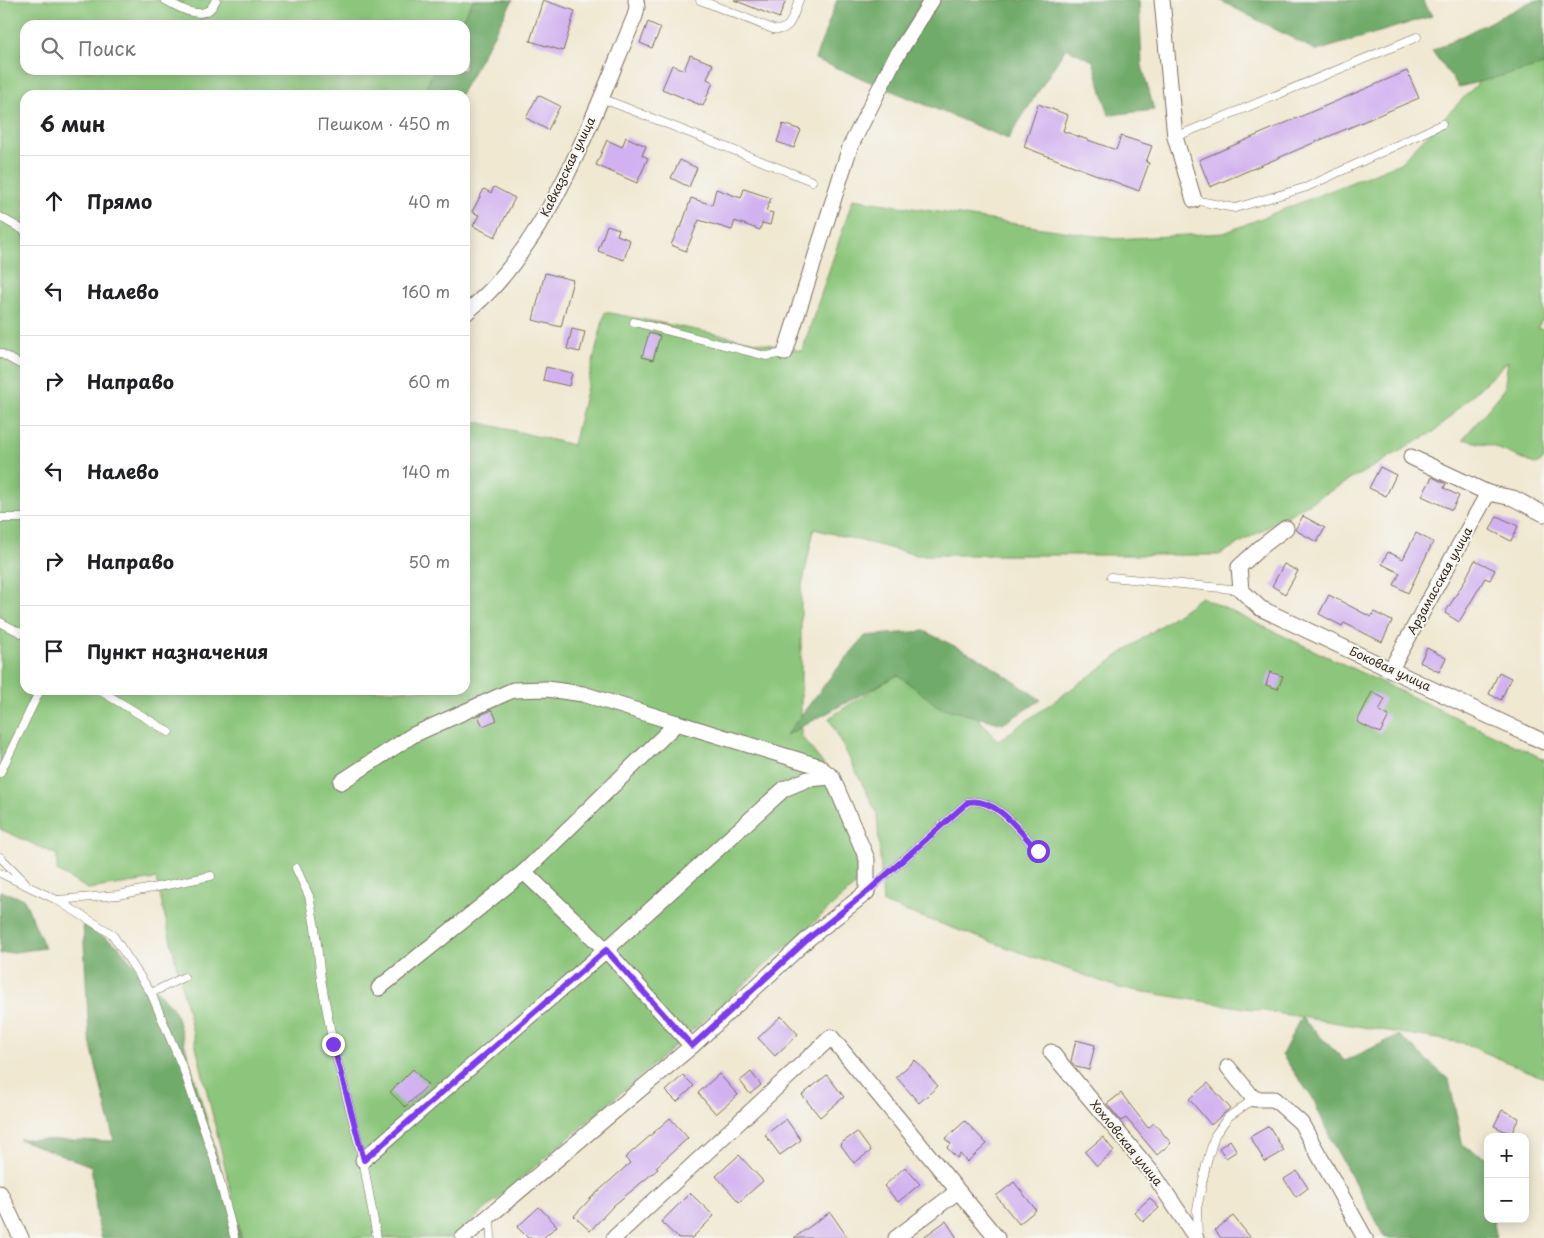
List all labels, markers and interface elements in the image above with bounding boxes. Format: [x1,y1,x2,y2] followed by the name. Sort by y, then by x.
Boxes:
[20,20,470,75] search box
[38,34,66,62] icon: search
[78,34,136,62] text: Поиск
[40,107,106,139] text: 6 мин
[318,111,450,135] text: Пешком · 450 m
[535,113,599,219] street label: Кавказская улица
[40,187,68,215] icon: ahead
[87,187,152,215] text: Прямо
[408,189,450,213] text: 40 m
[40,277,68,305] icon: left
[87,277,159,305] text: Налево
[402,279,450,303] text: 160 m
[40,367,68,395] icon: right
[87,367,174,395] text: Направо
[408,369,450,393] text: 60 m
[40,457,68,485] icon: left
[87,457,159,485] text: Налево
[402,459,450,483] text: 140 m
[1402,523,1476,638] street label: Арзамасская улица
[40,547,68,575] icon: right
[87,547,174,575] text: Направо
[409,549,450,573] text: 50 m
[40,637,68,665] icon: arrive
[87,637,268,665] text: Пункт назначения
[1347,641,1435,695] street label: Боковая улица
[1027,840,1050,863] route start
[322,1033,345,1056] route end
[1086,1095,1168,1190] street label: Хохловская улица
[1484,1133,1529,1223] map controls
[1484,1133,1529,1178] button: +
[1484,1178,1529,1223] button: −

